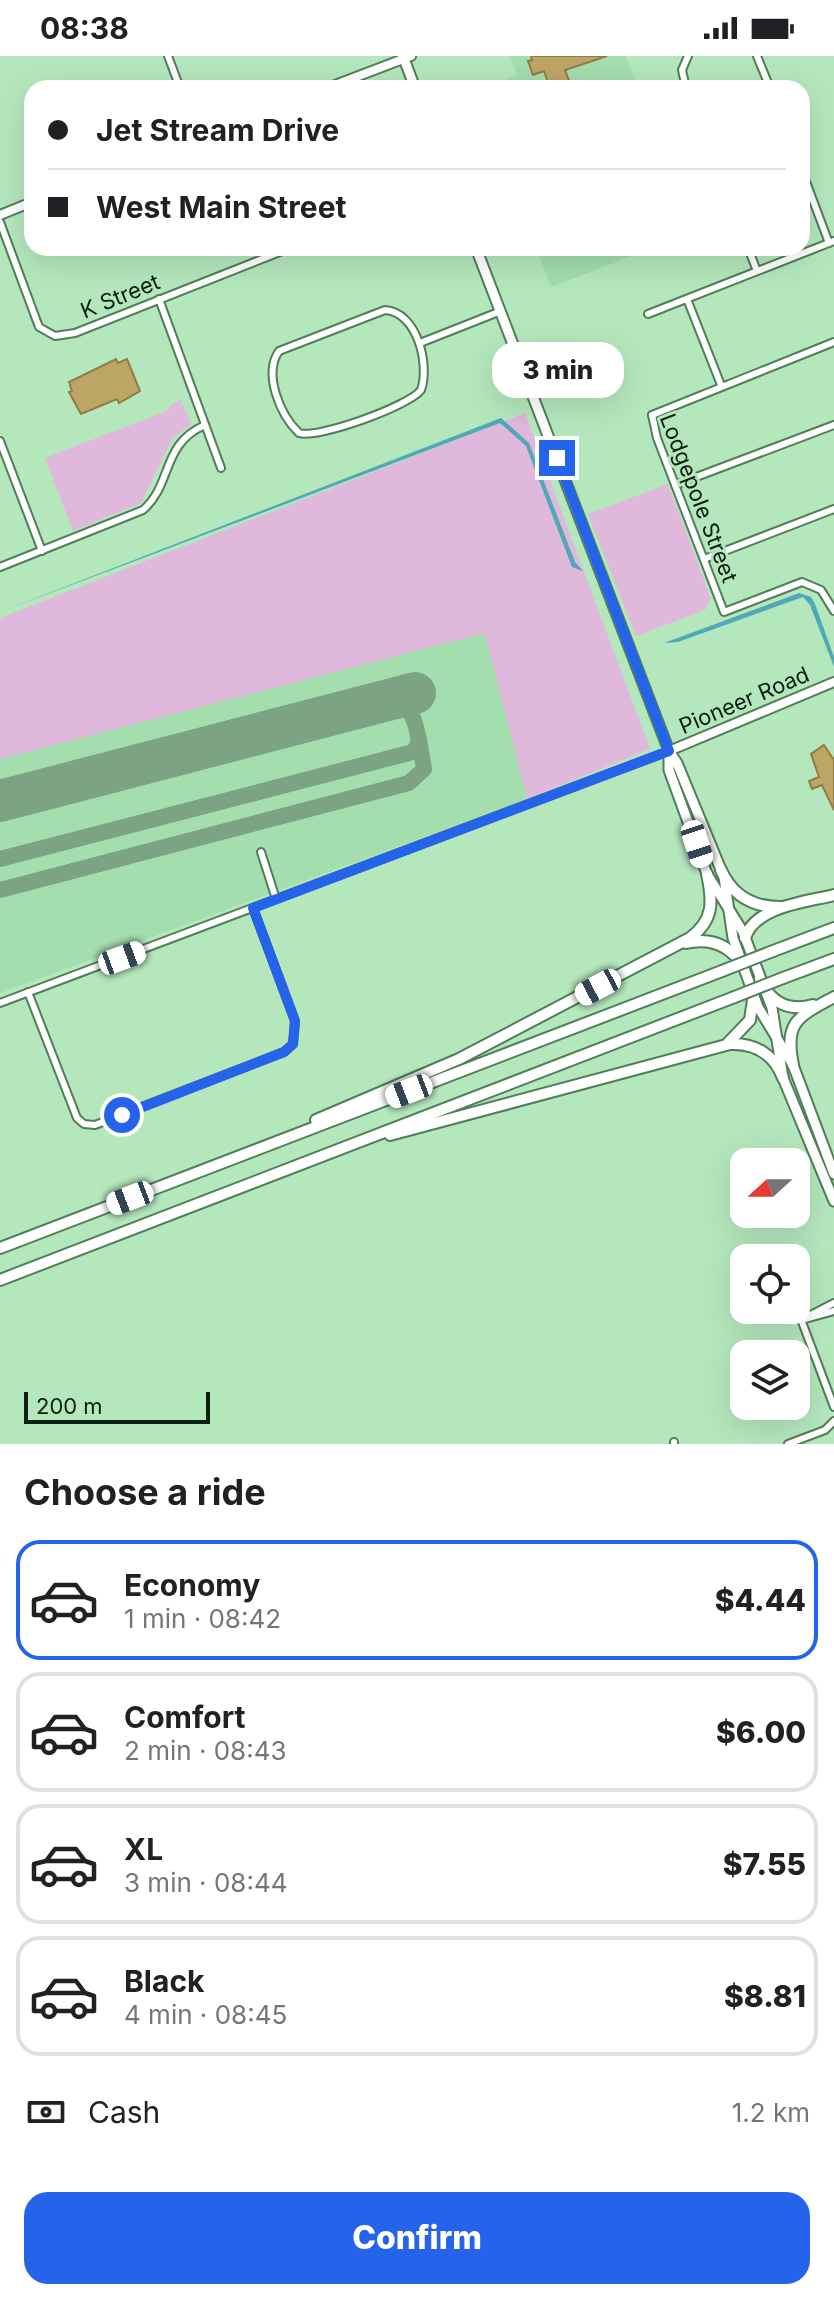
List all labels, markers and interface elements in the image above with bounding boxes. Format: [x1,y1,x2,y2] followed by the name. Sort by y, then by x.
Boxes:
[40,10,129,46] text: 08:38
[96,112,339,148] text: Jet Stream Drive
[96,189,347,225] text: West Main Street
[77,268,163,324] street label: K Street
[491,342,623,398] callout: 3 min
[523,354,593,385] text: 3 min
[655,410,743,586] street label: Lodgepole Street
[539,440,575,476] route end
[675,661,813,739] street label: Pioneer Road
[678,817,716,871] car
[95,939,149,977] car
[571,965,625,1009] car
[382,1071,436,1111] car
[104,1097,140,1133] route start
[730,1148,810,1228] north arrow
[730,1148,810,1420] map controls
[103,1178,157,1218] car
[730,1244,810,1324] button: locate
[730,1340,810,1420] button: layers
[24,1388,210,1424] scale bar
[36,1393,103,1419] text: 200 m
[24,1470,266,1514] text: Choose a ride
[28,1564,100,1636] icon: car
[124,1567,260,1603] text: Economy
[715,1582,806,1618] text: $4.44
[124,1603,281,1634] text: 1 min · 08:42
[28,1696,100,1768] icon: car
[124,1699,245,1735] text: Comfort
[716,1714,806,1750] text: $6.00
[124,1735,287,1766] text: 2 min · 08:43
[28,1828,100,1900] icon: car
[124,1831,163,1867] text: XL
[723,1846,806,1882] text: $7.55
[124,1867,288,1898] text: 3 min · 08:44
[28,1960,100,2032] icon: car
[124,1963,204,1999] text: Black
[724,1978,806,2014] text: $8.81
[124,1999,287,2030] text: 4 min · 08:45
[24,2090,68,2134] icon: cash
[88,2094,160,2130] text: Cash
[732,2097,810,2128] text: 1.2 km
[24,2192,810,2284] button: Confirm

